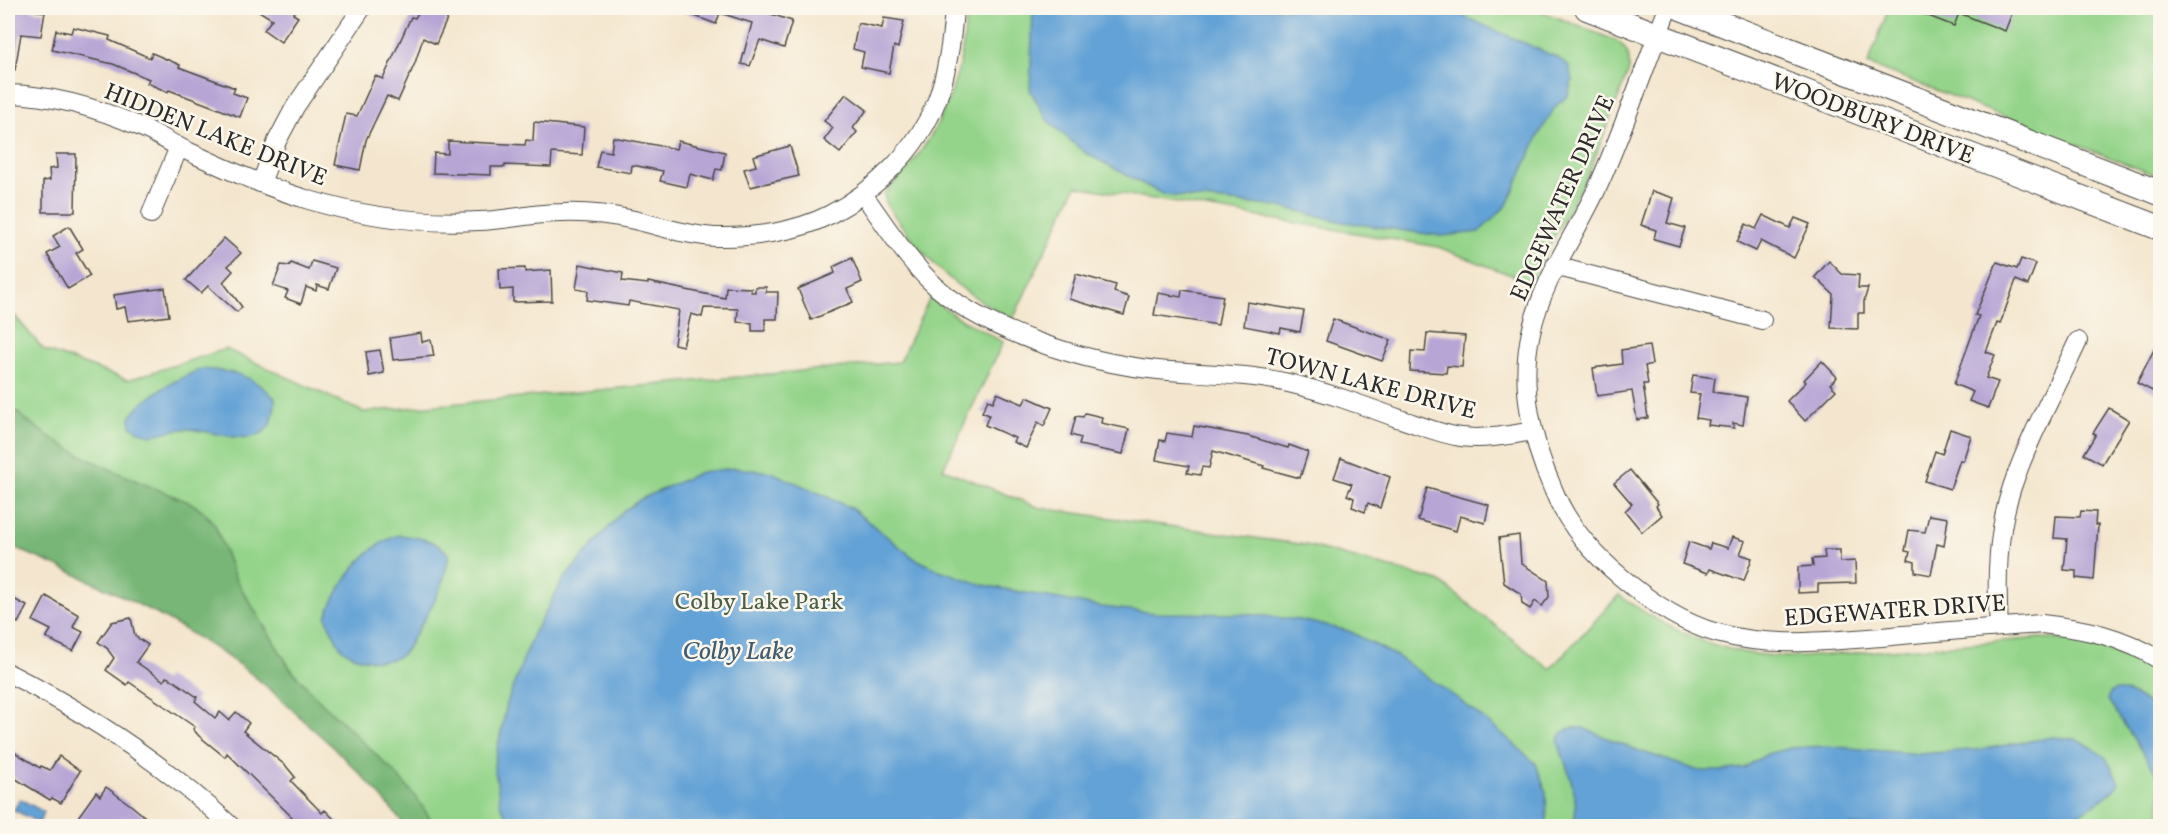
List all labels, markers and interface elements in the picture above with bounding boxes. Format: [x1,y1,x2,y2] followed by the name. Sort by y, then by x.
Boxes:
[1766,65,1979,174] street label: WOODBURY DRIVE
[99,76,332,196] street label: HIDDEN LAKE DRIVE
[1503,90,1625,307] street label: EDGEWATER DRIVE
[1261,340,1480,429] street label: TOWN LAKE DRIVE
[675,586,843,620] park label: Colby Lake Park
[1783,587,2007,637] street label: EDGEWATER DRIVE
[682,634,794,670] water label: Colby Lake

